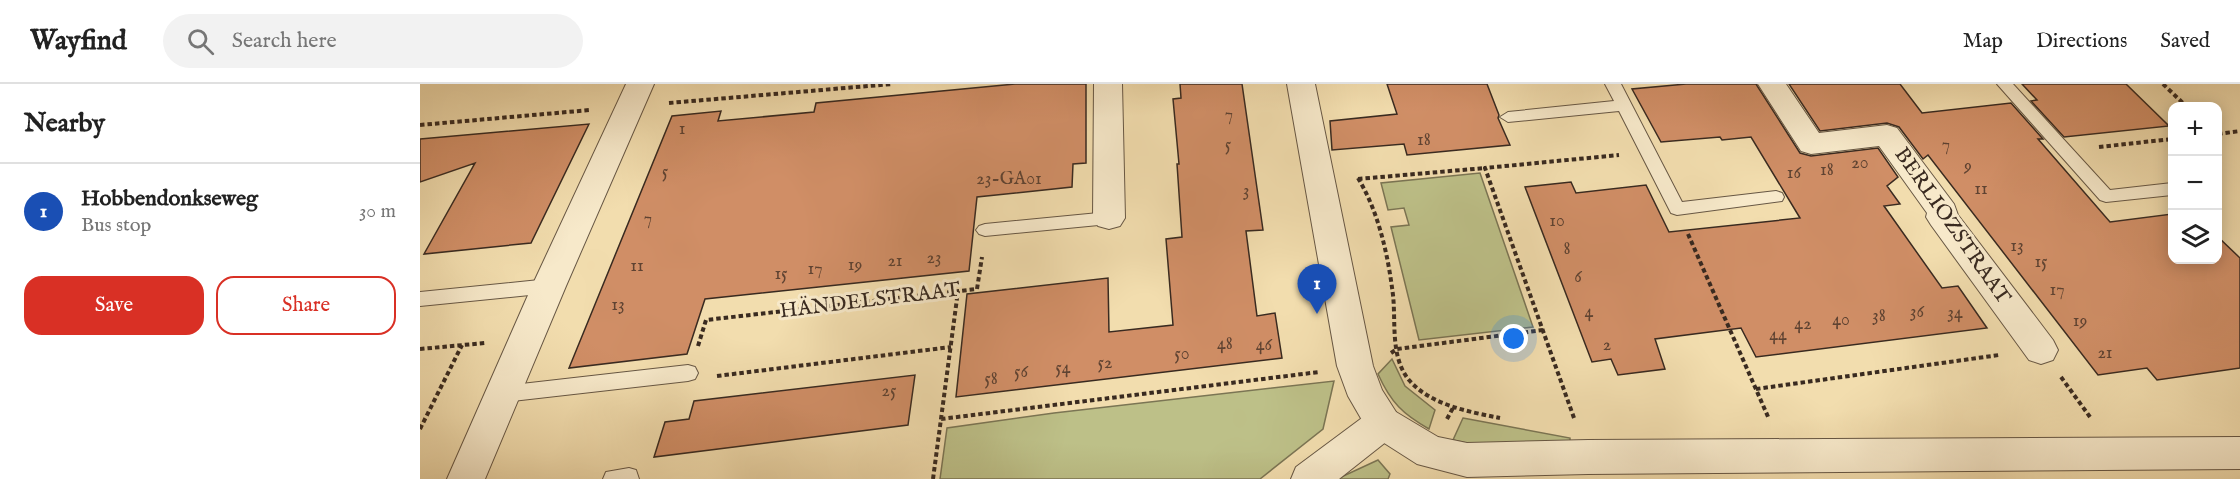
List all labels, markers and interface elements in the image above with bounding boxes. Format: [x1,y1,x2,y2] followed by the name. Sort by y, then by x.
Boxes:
[163,14,583,68] search box
[30,24,127,59] text: Wayfind
[184,25,217,58] icon: search
[232,27,337,55] text: Search here
[1963,28,2003,55] text: Map
[2036,28,2127,55] text: Directions
[2160,28,2210,55] text: Saved
[2168,102,2222,264] map controls
[2168,102,2222,156] button: +
[1225,104,1233,127] house number: 7
[24,107,105,140] text: Nearby
[679,118,685,141] house number: 1
[1417,129,1431,152] house number: 18
[1225,134,1232,157] house number: 5
[1942,134,1950,157] house number: 7
[1888,142,2017,310] street label: BERLIOZSTRAAT
[1851,152,1869,175] house number: 20
[1963,155,1972,178] house number: 9
[2168,156,2222,210] button: −
[1820,159,1834,182] house number: 18
[662,161,669,184] house number: 5
[1787,162,1802,185] house number: 16
[976,168,1042,191] house number: 23-GA01
[1974,178,1988,201] house number: 11
[1243,180,1249,203] house number: 3
[81,185,258,213] text: Hobbendonkseweg
[40,199,47,224] text: 1
[359,199,396,224] text: 30 m
[644,208,652,231] house number: 7
[1549,210,1565,233] house number: 10
[2168,210,2222,264] button: layers
[81,213,151,238] text: Bus stop
[2010,235,2024,258] house number: 13
[1563,238,1571,261] house number: 8
[926,247,942,270] house number: 23
[887,250,903,273] house number: 21
[2034,251,2048,274] house number: 15
[848,254,862,277] house number: 19
[630,255,644,278] house number: 11
[807,258,823,281] house number: 17
[774,263,788,286] house number: 15
[1298,264,1336,314] pin: 1
[1574,266,1582,289] house number: 6
[778,275,962,325] street label: HÄNDELSTRAAT
[24,276,204,335] button: Save
[216,276,396,335] button: Share
[2049,279,2065,302] house number: 17
[611,294,625,317] house number: 13
[1585,301,1594,324] house number: 4
[1910,301,1925,324] house number: 36
[1947,302,1963,325] house number: 34
[1872,305,1886,328] house number: 38
[1832,309,1850,332] house number: 40
[2073,310,2087,333] house number: 19
[1794,313,1812,336] house number: 42
[1499,324,1528,353] your location
[1769,324,1787,347] house number: 44
[1217,333,1233,356] house number: 48
[1256,334,1273,357] house number: 46
[1603,334,1611,357] house number: 2
[2097,342,2113,365] house number: 21
[1174,343,1190,366] house number: 50
[1098,352,1112,375] house number: 52
[1055,357,1071,380] house number: 54
[1014,361,1028,384] house number: 56
[984,368,998,391] house number: 58
[882,380,897,403] house number: 25

